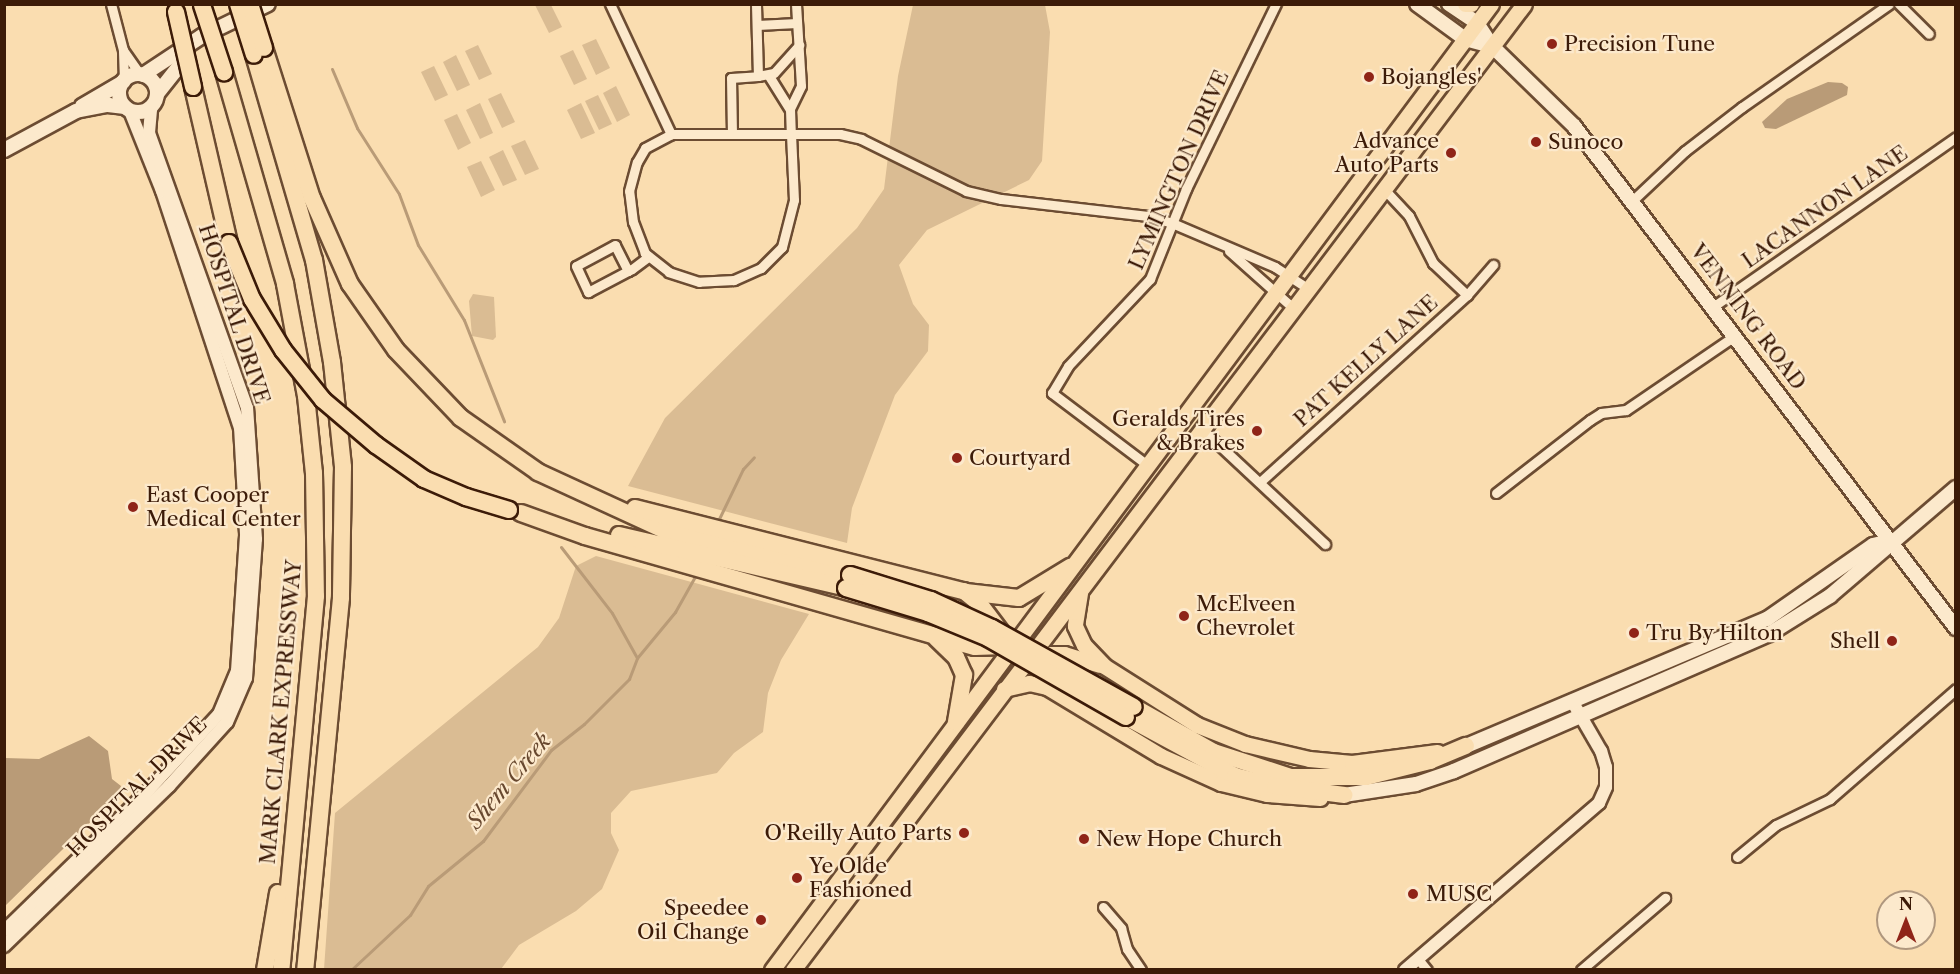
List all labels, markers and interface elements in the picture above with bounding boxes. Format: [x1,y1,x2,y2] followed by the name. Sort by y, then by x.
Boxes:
[1564,31,1716,57] place label: Precision Tune
[1545,37,1559,51] marker: Precision Tune
[1381,64,1481,90] place label: Bojangles'
[1124,66,1234,274] street label: LYMINGTON DRIVE
[1362,70,1376,84] marker: Bojangles'
[1335,128,1439,178] place label: Advance Auto Parts
[1548,129,1623,155] place label: Sunoco
[1529,135,1543,149] marker: Sunoco
[1737,140,1913,274] street label: LACANNON LANE
[1444,146,1458,160] marker: Advance Auto Parts
[193,221,275,407] street label: HOSPITAL DRIVE
[1685,239,1811,395] street label: VENNING ROAD
[1288,289,1444,433] street label: PAT KELLY LANE
[1111,406,1245,456] place label: Geralds Tires & Brakes
[1250,424,1264,438] marker: Geralds Tires & Brakes
[969,445,1071,471] place label: Courtyard
[950,451,964,465] marker: Courtyard
[146,482,301,532] place label: East Cooper Medical Center
[124,498,142,516] marker: East Cooper Medical Center
[255,558,307,866] street label: MARK CLARK EXPRESSWAY
[1196,591,1296,641] place label: McElveen Chevrolet
[1177,609,1191,623] marker: McElveen Chevrolet
[1646,620,1784,646] place label: Tru By Hilton
[1627,626,1641,640] marker: Tru By Hilton
[1830,628,1880,654] place label: Shell
[1885,634,1899,648] marker: Shell
[62,712,212,862] street label: HOSPITAL DRIVE
[461,728,557,834] water label: Shem Creek
[763,820,952,846] place label: O'Reilly Auto Parts
[957,826,971,840] marker: O'Reilly Auto Parts
[1096,826,1283,852] place label: New Hope Church
[1077,832,1091,846] marker: New Hope Church
[809,853,912,903] place label: Ye Olde Fashioned
[790,871,804,885] marker: Ye Olde Fashioned
[1426,881,1492,907] place label: MUSC
[1404,885,1422,903] marker: MUSC
[1876,890,1936,950] north arrow
[1899,894,1913,914] text: N
[637,895,749,945] place label: Speedee Oil Change
[754,913,768,927] marker: Speedee Oil Change

